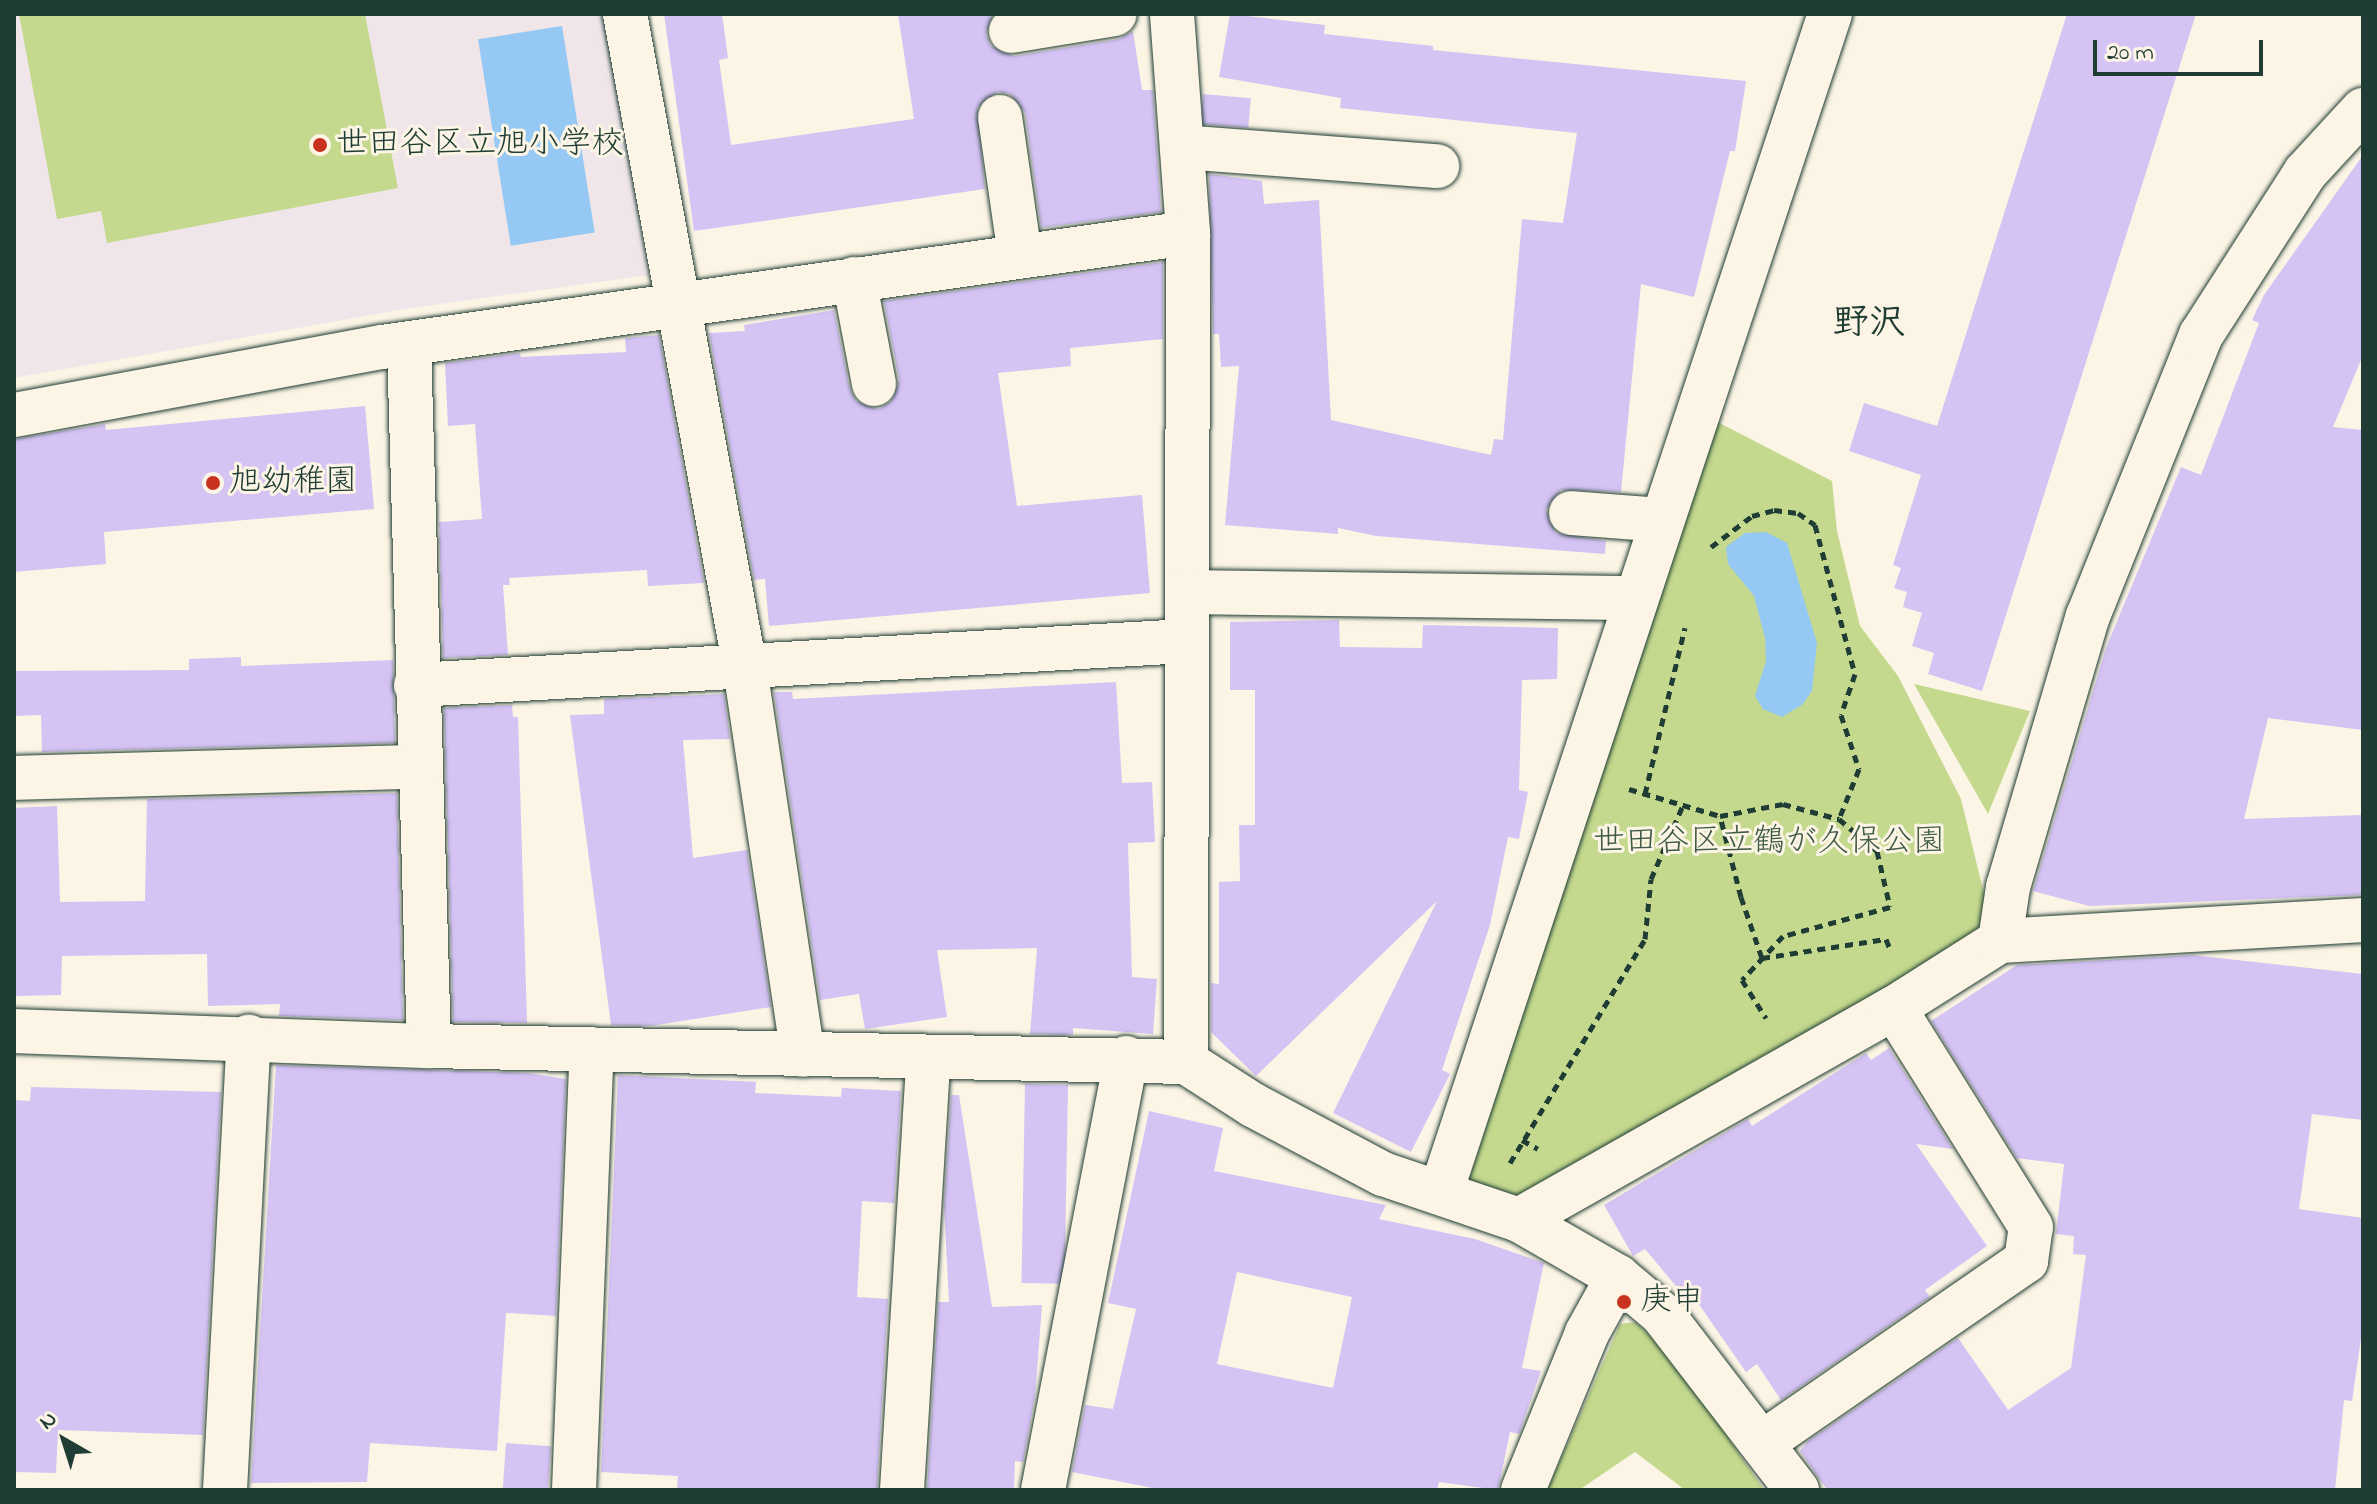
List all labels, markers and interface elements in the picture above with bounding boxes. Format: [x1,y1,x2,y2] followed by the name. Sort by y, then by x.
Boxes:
[2097,24,2267,74] scale bar
[2107,36,2154,71] text: 20 m
[336,126,624,164] place label: 世田谷区立旭小学校
[311,136,329,154] marker: 世田谷区立旭小学校
[1833,303,1905,347] district label: 野沢
[229,464,357,502] place label: 旭幼稚園
[204,474,222,492] marker: 旭幼稚園
[1593,824,1945,862] park label: 世田谷区立鶴が久保公園
[1640,1283,1704,1321] place label: 庚申
[1615,1293,1633,1311] marker: 庚申
[24,1400,104,1480] north arrow
[33,1404,65,1438] text: N

